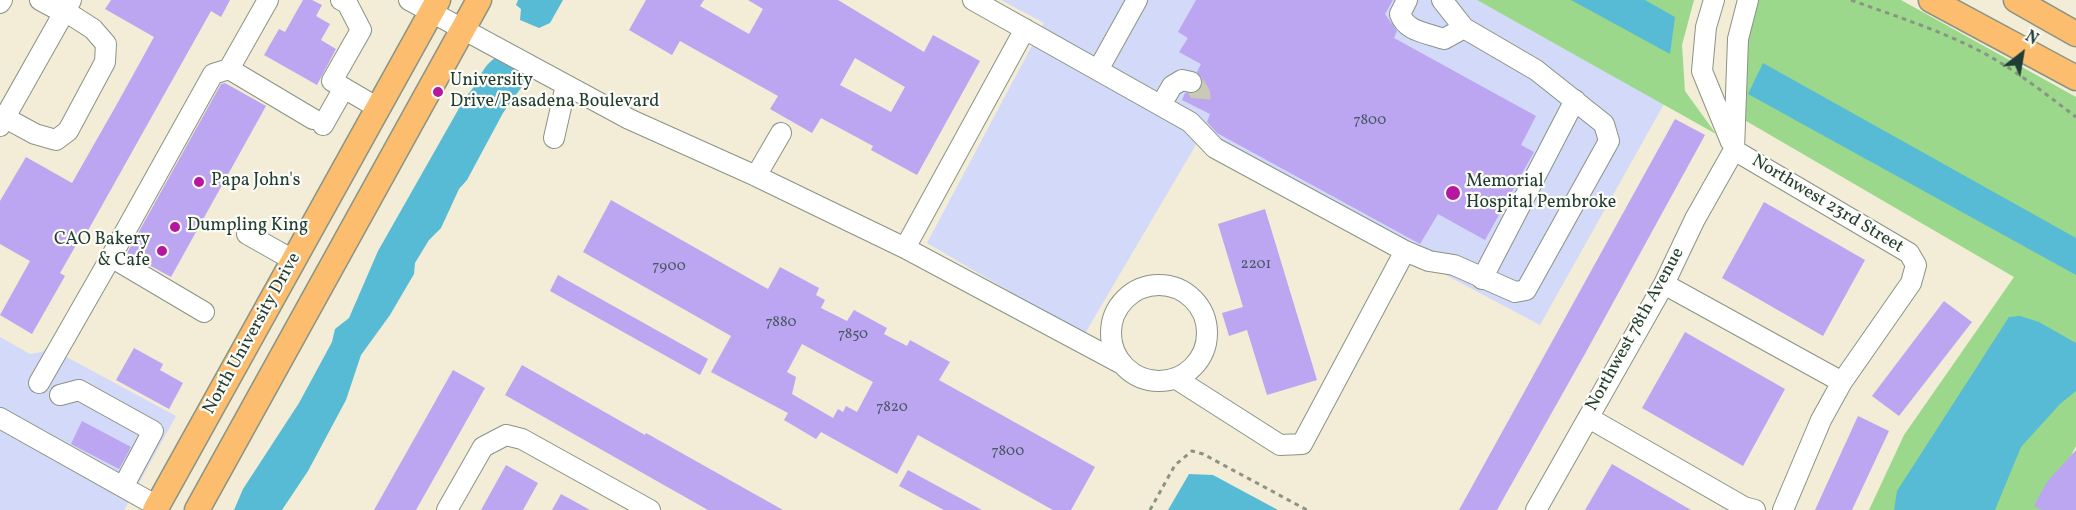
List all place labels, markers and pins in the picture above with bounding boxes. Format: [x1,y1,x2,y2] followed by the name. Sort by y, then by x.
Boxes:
[450,71,659,113] place label: University Drive/Pasadena Boulevard
[431,85,445,99] marker: University Drive/Pasadena Boulevard
[211,171,300,193] place label: Papa John's
[1466,172,1616,214] place label: Memorial Hospital Pembroke
[192,175,206,189] marker: Papa John's
[1444,184,1462,202] marker: Memorial Hospital Pembroke
[187,216,308,238] place label: Dumpling King
[168,220,182,234] marker: Dumpling King
[54,230,150,272] place label: CAO Bakery & Cafe
[155,244,169,258] marker: CAO Bakery & Cafe

